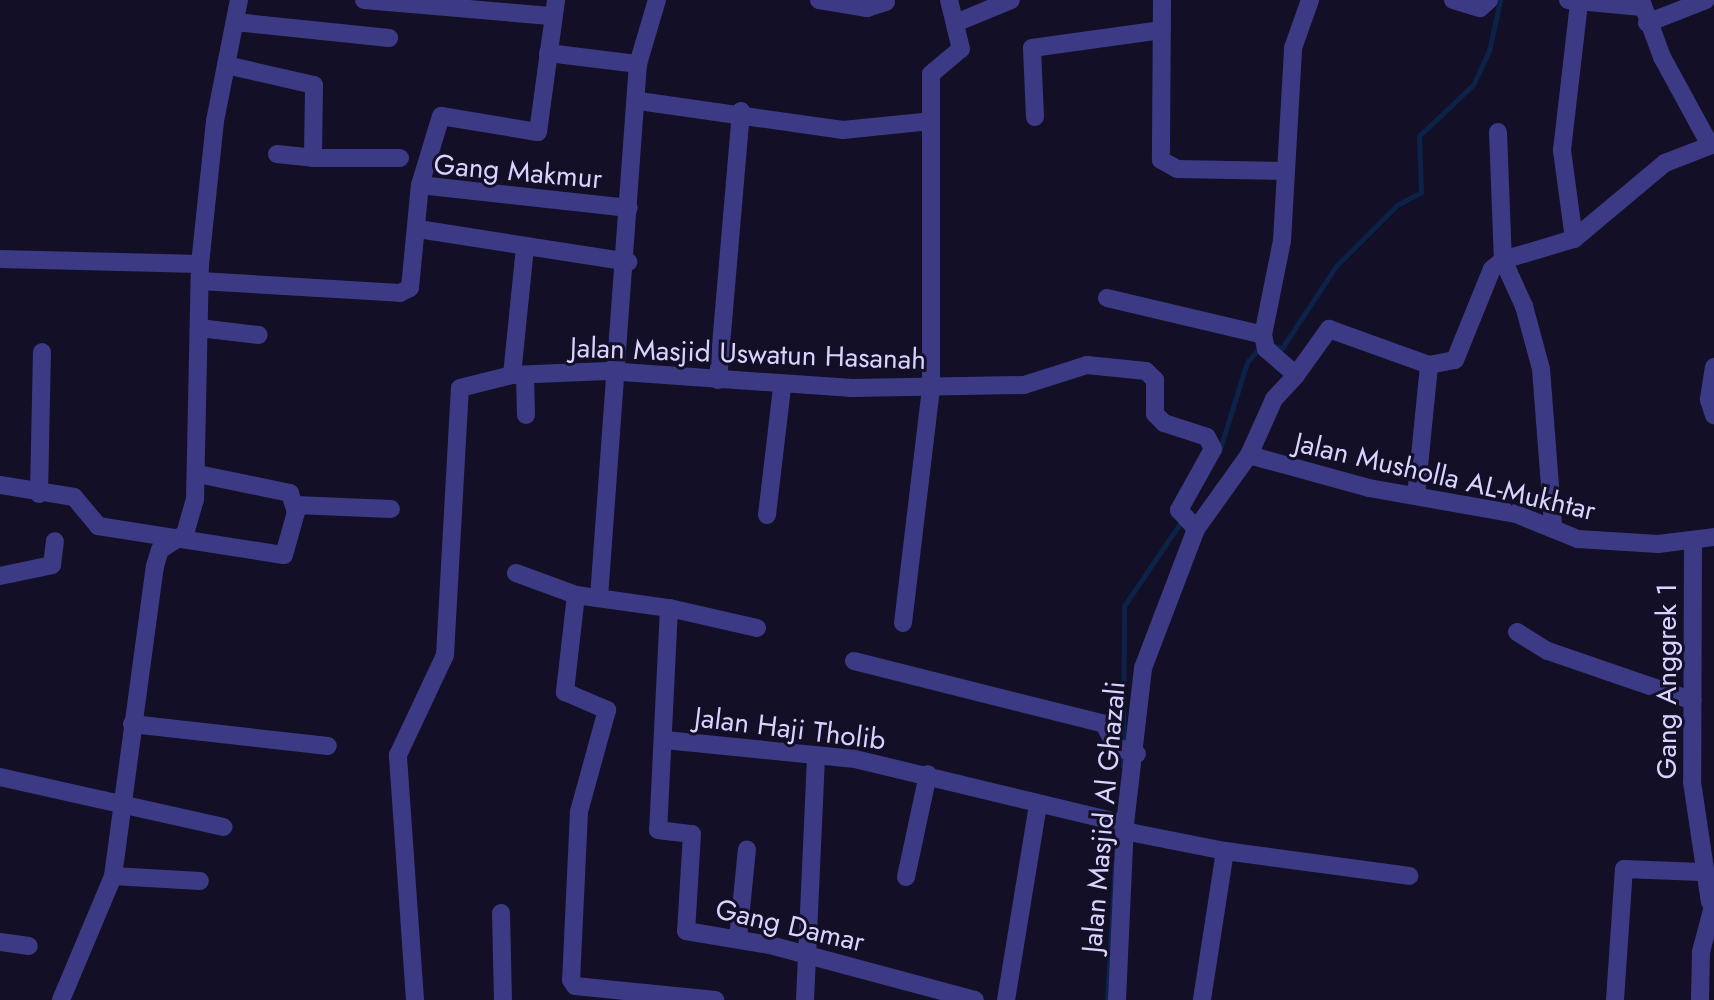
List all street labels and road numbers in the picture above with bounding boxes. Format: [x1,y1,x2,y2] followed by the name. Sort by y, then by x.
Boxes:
[432,148,604,196] street label: Gang Makmur
[569,331,927,377] street label: Jalan Masjid Uswatun Hasanah
[1291,426,1599,528] street label: Jalan Musholla AL-Mukhtar
[1650,583,1684,779] street label: Gang Anggrek 1
[1075,680,1133,954] street label: Jalan Masjid Al Ghazali
[693,701,887,757] street label: Jalan Haji Tholib
[712,893,868,959] street label: Gang Damar

